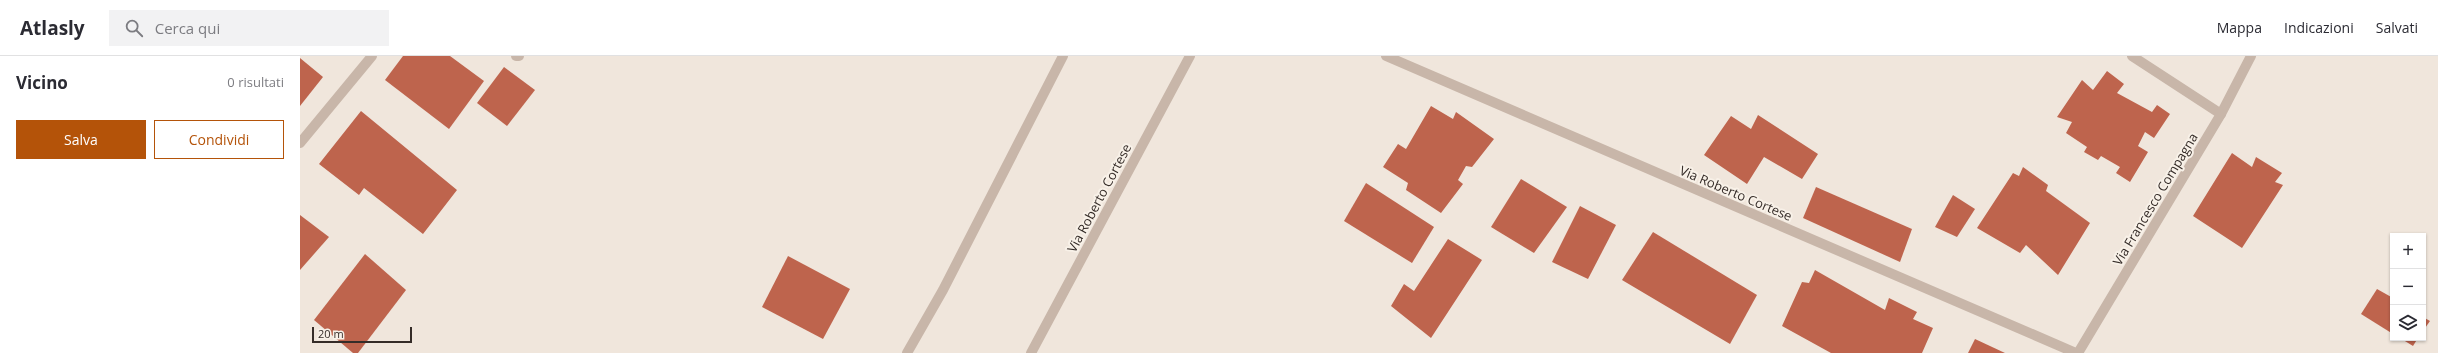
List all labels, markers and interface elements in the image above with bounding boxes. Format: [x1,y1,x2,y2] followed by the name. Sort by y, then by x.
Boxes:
[109,10,389,46] search box
[20,15,85,41] text: Atlasly
[123,17,145,39] icon: search
[155,18,220,38] text: Cerca qui
[2217,18,2262,37] text: Mappa
[2284,18,2354,37] text: Indicazioni
[2376,18,2418,37] text: Salvati
[16,71,68,94] text: Vicino
[227,73,284,91] text: 0 risultati
[16,120,146,159] button: Salva
[154,120,284,159] button: Condividi
[2108,129,2202,269] street label: Via Francesco Compagna
[1063,141,1135,255] street label: Via Roberto Cortese
[1677,161,1795,225] street label: Via Roberto Cortese
[2390,233,2426,341] map controls
[2390,233,2426,269] button: +
[2390,269,2426,305] button: −
[2390,305,2426,341] button: layers
[312,325,412,344] scale bar
[318,326,344,341] text: 20 m

